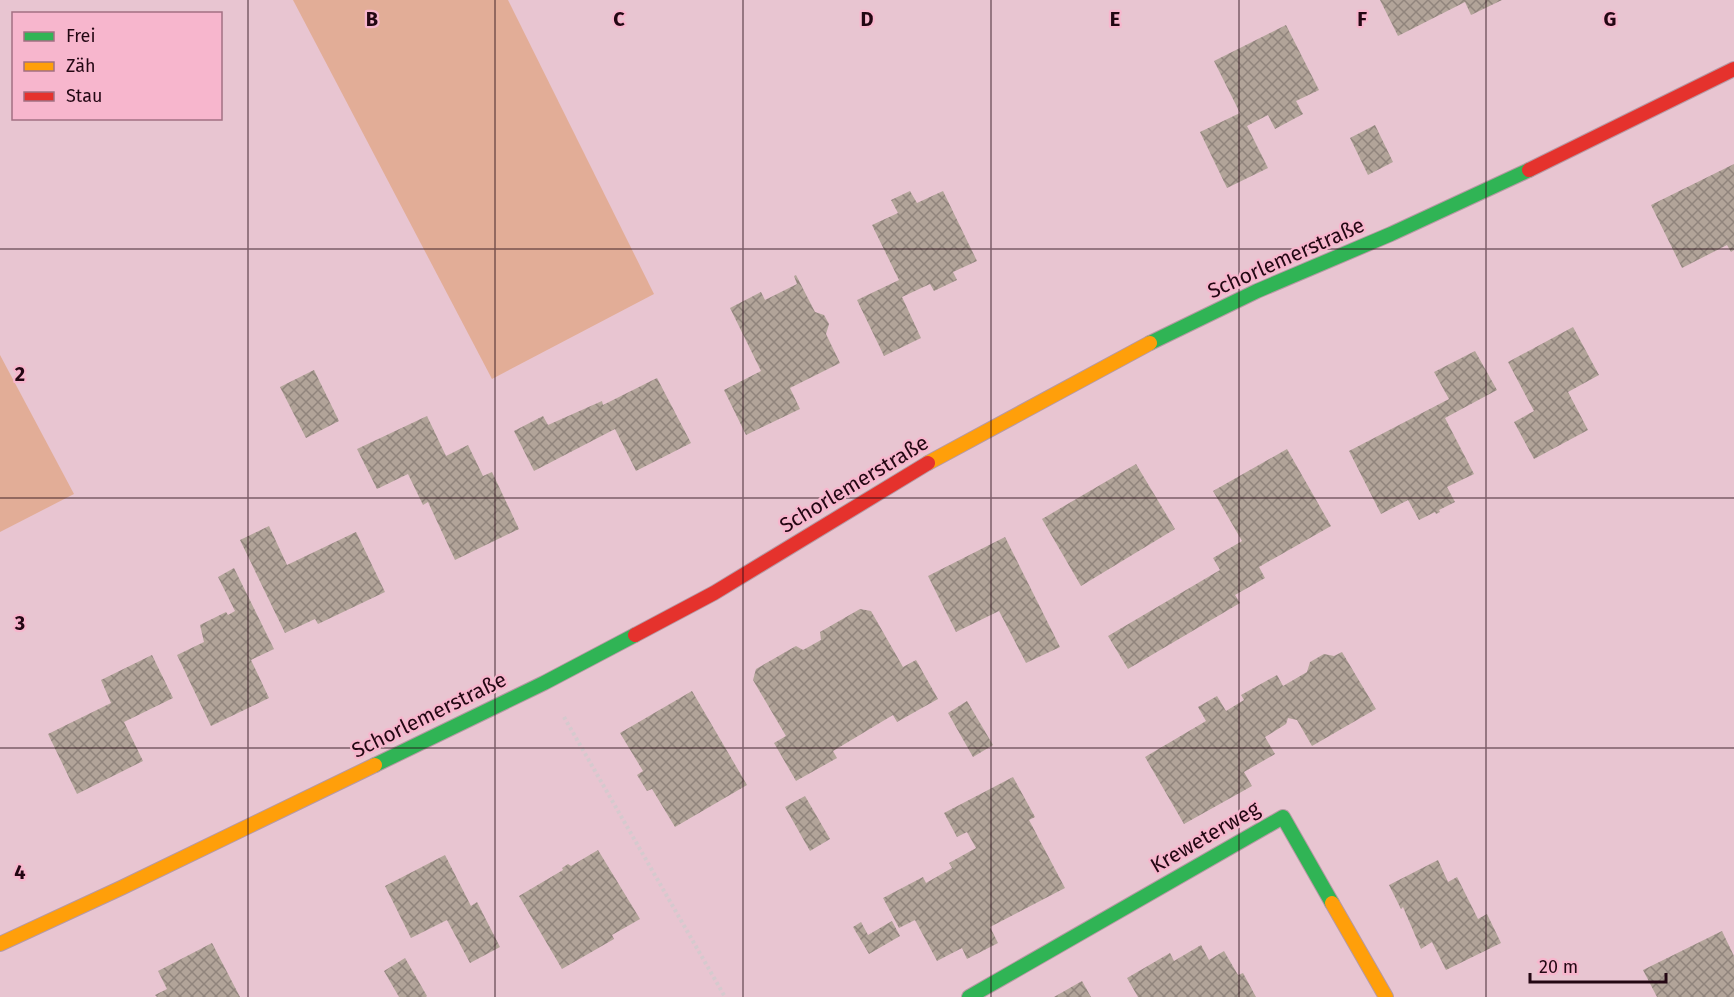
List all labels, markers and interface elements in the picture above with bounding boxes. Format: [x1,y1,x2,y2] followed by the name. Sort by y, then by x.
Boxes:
[366,7,378,31] text: B
[613,7,625,31] text: C
[860,7,874,31] text: D
[1110,7,1120,31] text: E
[1357,7,1367,31] text: F
[1604,7,1616,31] text: G
[12,12,222,120] legend
[66,25,96,47] text: Frei
[66,55,95,77] text: Zäh
[66,85,102,107] text: Stau
[1204,212,1368,304] street label: Schorlemerstraße
[15,362,25,386] text: 2
[775,429,933,539] street label: Schorlemerstraße
[14,611,25,635] text: 3
[347,666,511,764] street label: Schorlemerstraße
[1146,795,1264,879] street label: Kreweterweg
[14,860,26,884] text: 4
[1530,946,1666,984] scale bar
[1539,956,1578,978] text: 20 m

